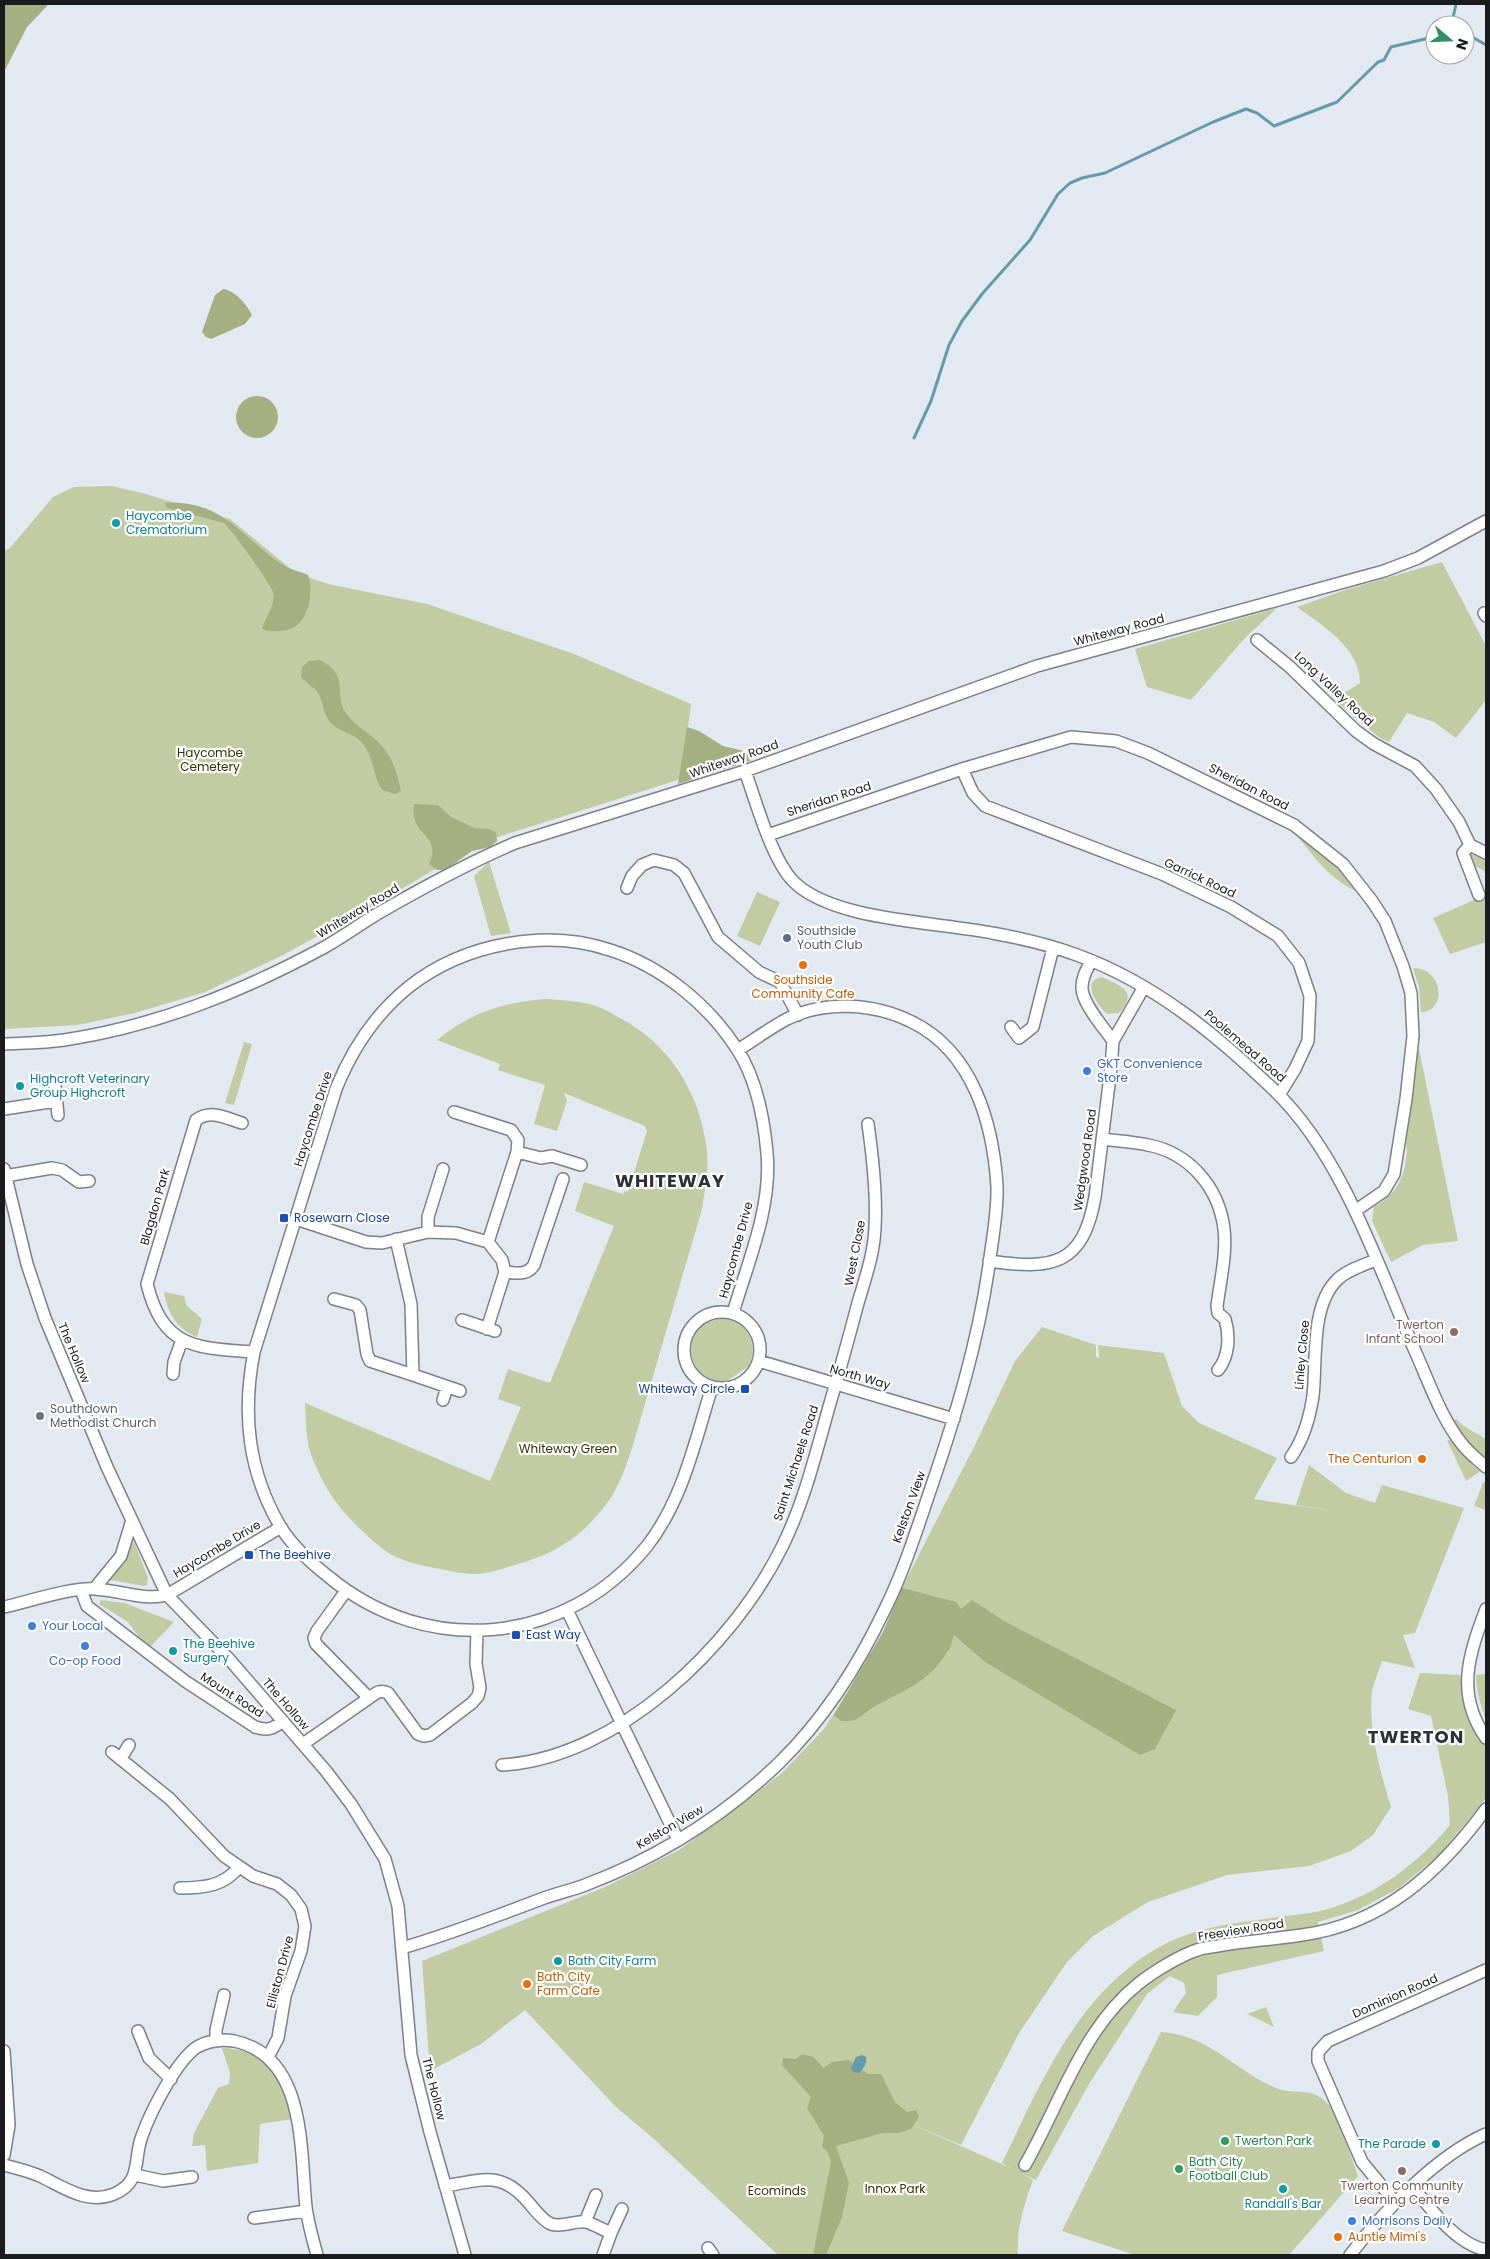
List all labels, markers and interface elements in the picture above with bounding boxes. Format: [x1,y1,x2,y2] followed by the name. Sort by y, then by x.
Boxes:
[1425,15,1475,65] north arrow
[1451,36,1473,52] text: N
[126,507,207,538] place label: Haycombe Crematorium
[110,517,122,529] marker: Haycombe Crematorium
[1072,609,1166,650] street label: Whiteway Road
[1291,647,1378,730] street label: Long Valley Road
[687,735,781,782] street label: Whiteway Road
[177,744,243,775] park label: Haycombe Cemetery
[1206,759,1292,814] street label: Sheridan Road
[784,777,873,820] street label: Sheridan Road
[1162,854,1239,902] street label: Garrick Road
[313,879,402,942] street label: Whiteway Road
[797,922,863,953] place label: Southside Youth Club
[781,932,793,944] marker: Southside Youth Club
[797,959,809,971] marker: Southside Community Cafe
[751,971,855,1002] place label: Southside Community Cafe
[1201,1005,1290,1086] street label: Poolemead Road
[1097,1055,1203,1086] place label: GKT Convenience Store
[1081,1065,1093,1077] marker: GKT Convenience Store
[289,1069,336,1169] street label: Haycombe Drive
[30,1070,150,1101] place label: Highcroft Veterinary Group Highcroft
[14,1080,26,1092] marker: Highcroft Veterinary Group Highcroft
[1069,1108,1100,1212] street label: Wedgwood Road
[135,1166,174,1247] street label: Blagdon Park
[615,1168,725,1193] district label: WHITEWAY
[714,1200,757,1300] street label: Haycombe Drive
[294,1209,390,1226] place label: Rosewarn Close
[278,1212,290,1224] marker: Rosewarn Close
[840,1219,869,1287] street label: West Close
[1366,1316,1444,1347] place label: Twerton Infant School
[1290,1319,1313,1390] street label: Linley Close
[54,1320,95,1386] street label: The Hollow
[1448,1326,1460,1338] marker: Twerton Infant School
[828,1360,893,1393] street label: North Way
[639,1380,735,1397] place label: Whiteway Circle
[739,1383,751,1395] marker: Whiteway Circle
[50,1400,156,1431] place label: Southdown Methodist Church
[769,1403,822,1523] street label: Saint Michaels Road
[34,1410,46,1422] marker: Southdown Methodist Church
[519,1440,617,1457] park label: Whiteway Green
[1328,1450,1412,1467] place label: The Centurion
[1416,1453,1428,1465] marker: The Centurion
[888,1468,929,1545] street label: Kelston View
[170,1516,264,1581] street label: Haycombe Drive
[259,1546,331,1563] place label: The Beehive
[243,1549,255,1561] marker: The Beehive
[42,1617,103,1634] place label: Your Local
[26,1620,38,1632] marker: Your Local
[526,1626,581,1643] place label: East Way
[510,1629,522,1641] marker: East Way
[183,1635,255,1666] place label: The Beehive Surgery
[79,1640,91,1652] marker: Co-op Food
[167,1645,179,1657] marker: The Beehive Surgery
[49,1652,121,1669] place label: Co-op Food
[197,1668,267,1721] street label: Mount Road
[259,1674,314,1734] street label: The Hollow
[1368,1724,1464,1749] district label: TWERTON
[633,1800,707,1853] street label: Kelston View
[1197,1914,1285,1945] street label: Freeview Road
[262,1934,297,2010] street label: Elliston Drive
[568,1952,656,1969] place label: Bath City Farm
[552,1955,564,1967] marker: Bath City Farm
[537,1968,600,1999] place label: Bath City Farm Cafe
[1349,1969,1440,2022] street label: Dominion Road
[521,1978,533,1990] marker: Bath City Farm Cafe
[418,2056,451,2122] street label: The Hollow
[1235,2132,1313,2149] place label: Twerton Park
[1219,2135,1231,2147] marker: Twerton Park
[1358,2135,1426,2152] place label: The Parade
[1430,2138,1442,2150] marker: The Parade
[1189,2153,1268,2184] place label: Bath City Football Club
[1173,2163,1185,2175] marker: Bath City Football Club
[1396,2165,1408,2177] marker: Twerton Community Learning Centre
[1341,2177,1463,2208] place label: Twerton Community Learning Centre
[865,2180,926,2197] park label: Innox Park
[748,2182,806,2199] park label: Ecominds
[1277,2183,1289,2195] marker: Randall's Bar
[1245,2195,1322,2212] place label: Randall's Bar
[1362,2212,1453,2229] place label: Morrisons Daily
[1346,2215,1358,2227] marker: Morrisons Daily
[1348,2228,1426,2245] place label: Auntie Mimi's
[1332,2231,1344,2243] marker: Auntie Mimi's

